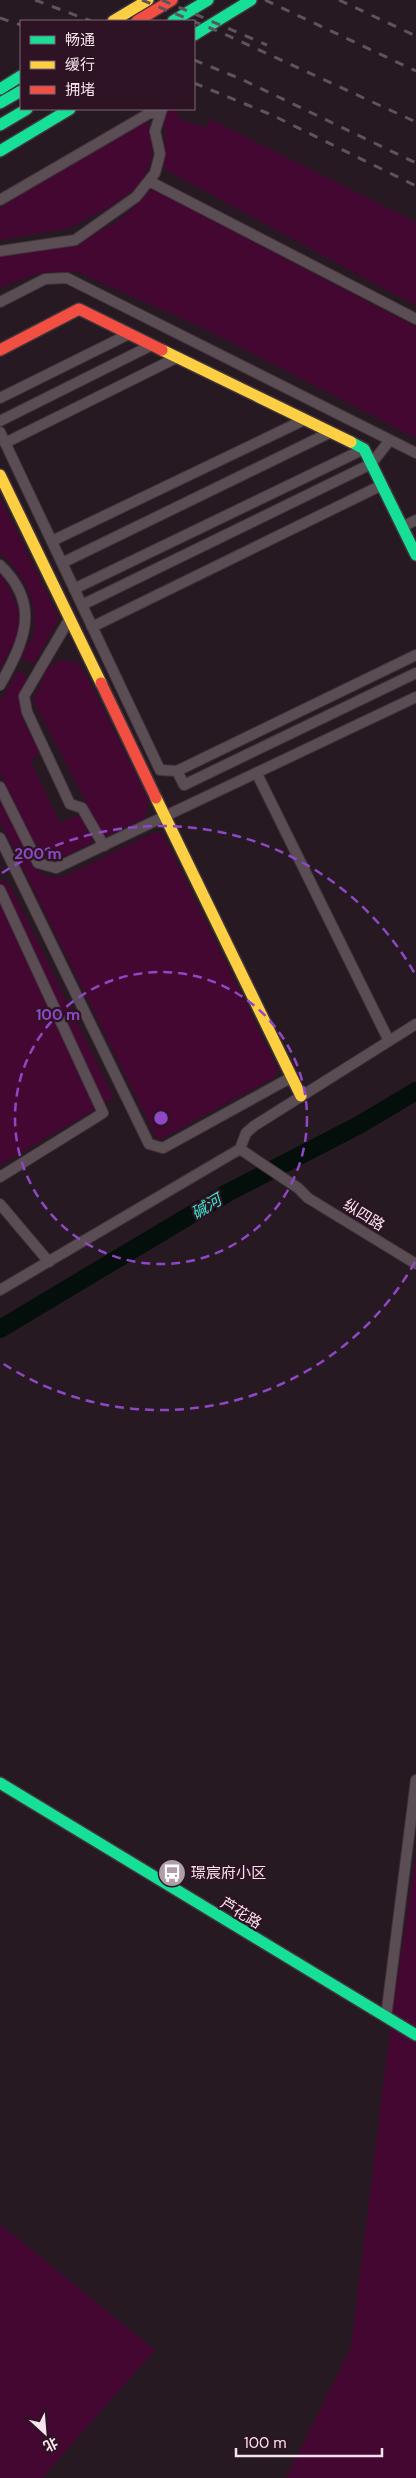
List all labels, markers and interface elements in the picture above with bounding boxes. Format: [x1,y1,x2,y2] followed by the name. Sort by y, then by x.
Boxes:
[20,20,195,110] legend
[65,30,95,50] text: 畅通
[65,55,95,75] text: 缓行
[65,80,95,100] text: 拥堵
[14,844,62,864] text: 200 m
[36,1005,80,1025] text: 100 m
[152,1109,170,1127] centre of rings
[187,1188,228,1224] water label: 碱河
[340,1195,388,1235] street label: 纵四路
[157,1858,187,1888] bus stop icon: 璟宸府小区
[191,1863,266,1883] place label: 璟宸府小区
[217,1893,265,1933] street label: 芦花路
[20,2408,70,2458] north arrow
[236,2426,382,2458] scale bar
[244,2433,287,2453] text: 100 m
[40,2434,61,2456] text: 北

